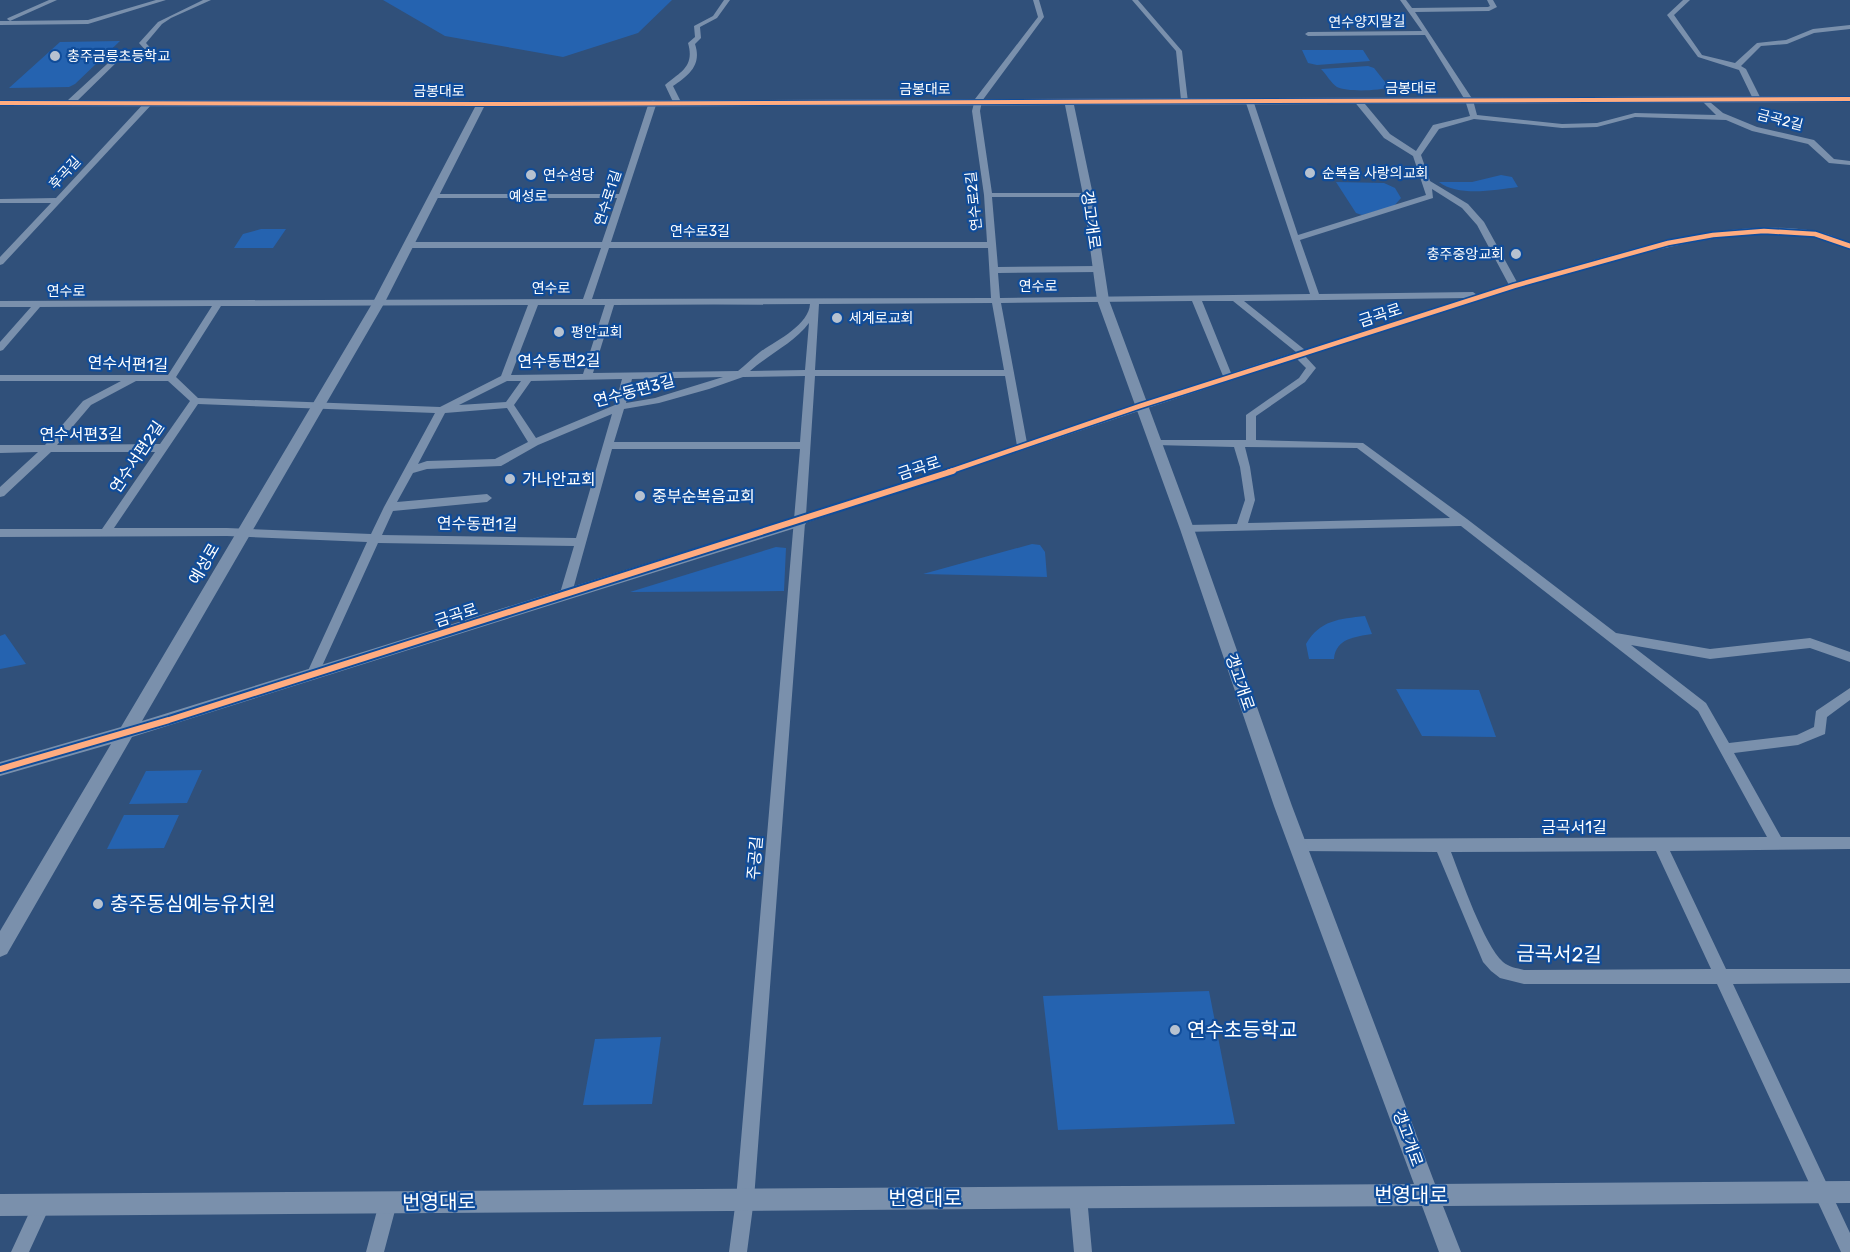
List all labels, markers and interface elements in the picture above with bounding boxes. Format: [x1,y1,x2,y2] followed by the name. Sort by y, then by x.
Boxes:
[1328,13,1406,31] street label: 연수양지말길
[67,48,170,65] place label: 충주금릉초등학교
[48,49,62,63] marker: 충주금릉초등학교
[1385,80,1437,97] street label: 금봉대로
[899,81,951,98] street label: 금봉대로
[413,83,465,100] street label: 금봉대로
[1755,106,1805,134] street label: 금곡2길
[46,153,84,193] street label: 후곡길
[1322,165,1428,182] place label: 순복음 사랑의교회
[1303,166,1317,180] marker: 순복음 사랑의교회
[543,167,595,184] place label: 연수성당
[524,168,538,182] marker: 연수성당
[591,168,625,228] street label: 연수로1길
[962,170,986,232] street label: 연수로2길
[509,188,547,205] street label: 예성로
[1077,190,1105,251] street label: 갱고개로
[670,223,730,240] street label: 연수로3길
[1427,246,1504,263] place label: 충주중앙교회
[1509,247,1523,261] marker: 충주중앙교회
[1019,278,1057,295] street label: 연수로
[532,280,570,297] street label: 연수로
[47,283,85,300] street label: 연수로
[1356,299,1404,331] street label: 금곡로
[849,310,913,327] place label: 세계로교회
[830,311,844,325] marker: 세계로교회
[571,324,623,341] place label: 평안교회
[552,325,566,339] marker: 평안교회
[517,351,601,371] street label: 연수동편2길
[87,353,169,375] street label: 연수서편1길
[591,371,677,411] street label: 연수동편3길
[106,417,168,497] street label: 연수서편2길
[39,425,123,444] street label: 연수서편3길
[895,452,943,484] street label: 금곡로
[522,470,596,489] place label: 가나안교회
[503,472,517,486] marker: 가나안교회
[652,487,755,506] place label: 중부순복음교회
[633,489,647,503] marker: 중부순복음교회
[437,514,517,534] street label: 연수동편1길
[185,540,223,588] street label: 예성로
[432,599,480,631] street label: 금곡로
[1221,651,1259,713] street label: 갱고개로
[1541,818,1607,837] street label: 금곡서1길
[744,835,766,881] street label: 주공길
[110,892,276,916] place label: 충주동심예능유치원
[91,897,105,911] marker: 충주동심예능유치원
[1516,941,1602,967] street label: 금곡서2길
[1187,1018,1297,1042] place label: 연수초등학교
[1168,1023,1182,1037] marker: 연수초등학교
[1389,1107,1427,1169] street label: 갱고개로
[1374,1183,1448,1207] street label: 번영대로
[888,1186,962,1210] street label: 번영대로
[402,1189,476,1215] street label: 번영대로

